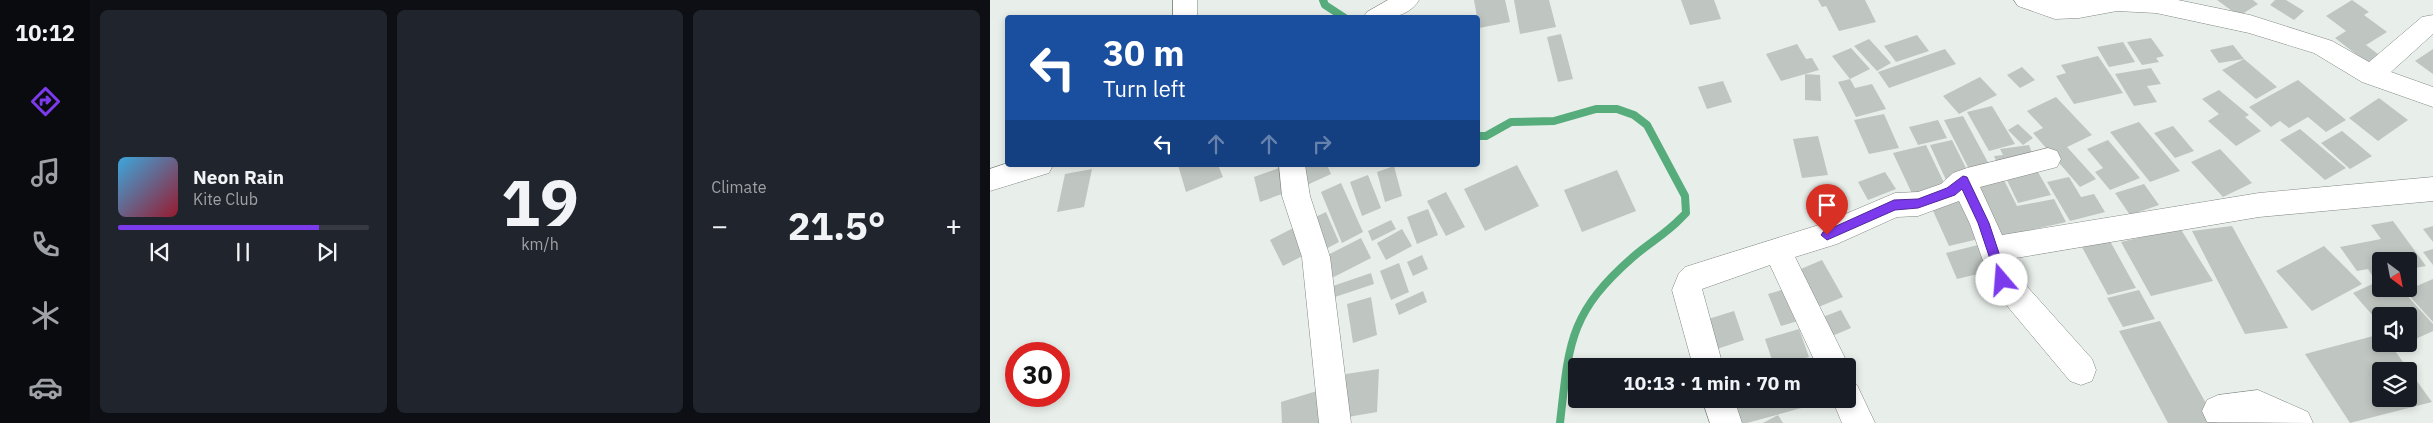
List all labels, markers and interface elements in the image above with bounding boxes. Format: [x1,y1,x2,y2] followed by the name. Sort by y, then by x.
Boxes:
[15,18,75,47] text: 10:12
[1103,30,1185,76] text: 30 m
[1020,35,1085,100] icon: left
[1103,74,1186,103] text: Turn left
[28,84,63,119] icon: directions
[1149,130,1177,158] icon: left
[1202,130,1230,158] icon: ahead
[1255,130,1283,158] icon: ahead
[1308,130,1336,158] icon: right
[28,155,63,190] icon: music
[501,159,579,244] text: 19
[193,165,284,189] text: Neon Rain
[711,177,766,197] text: Climate
[1806,184,1848,235] pin
[193,189,258,209] text: Kite Club
[1813,191,1841,219] icon: arrive
[788,201,886,250] text: 21.5°
[711,207,728,244] text: −
[945,207,962,244] text: +
[28,227,63,262] icon: phone
[521,234,559,254] text: km/h
[146,238,174,266] icon: previous
[229,238,257,266] icon: pause
[313,238,341,266] icon: next
[2372,252,2418,298] north arrow
[2372,252,2417,407] map controls
[1975,253,2027,305] position arrow
[28,298,63,333] icon: climate
[2372,307,2417,352] button: sound
[1005,342,1070,407] speed limit sign: 30
[2372,362,2417,407] button: layers
[28,370,63,405] icon: car
[1623,371,1801,395] text: 10:13 · 1 min · 70 m

